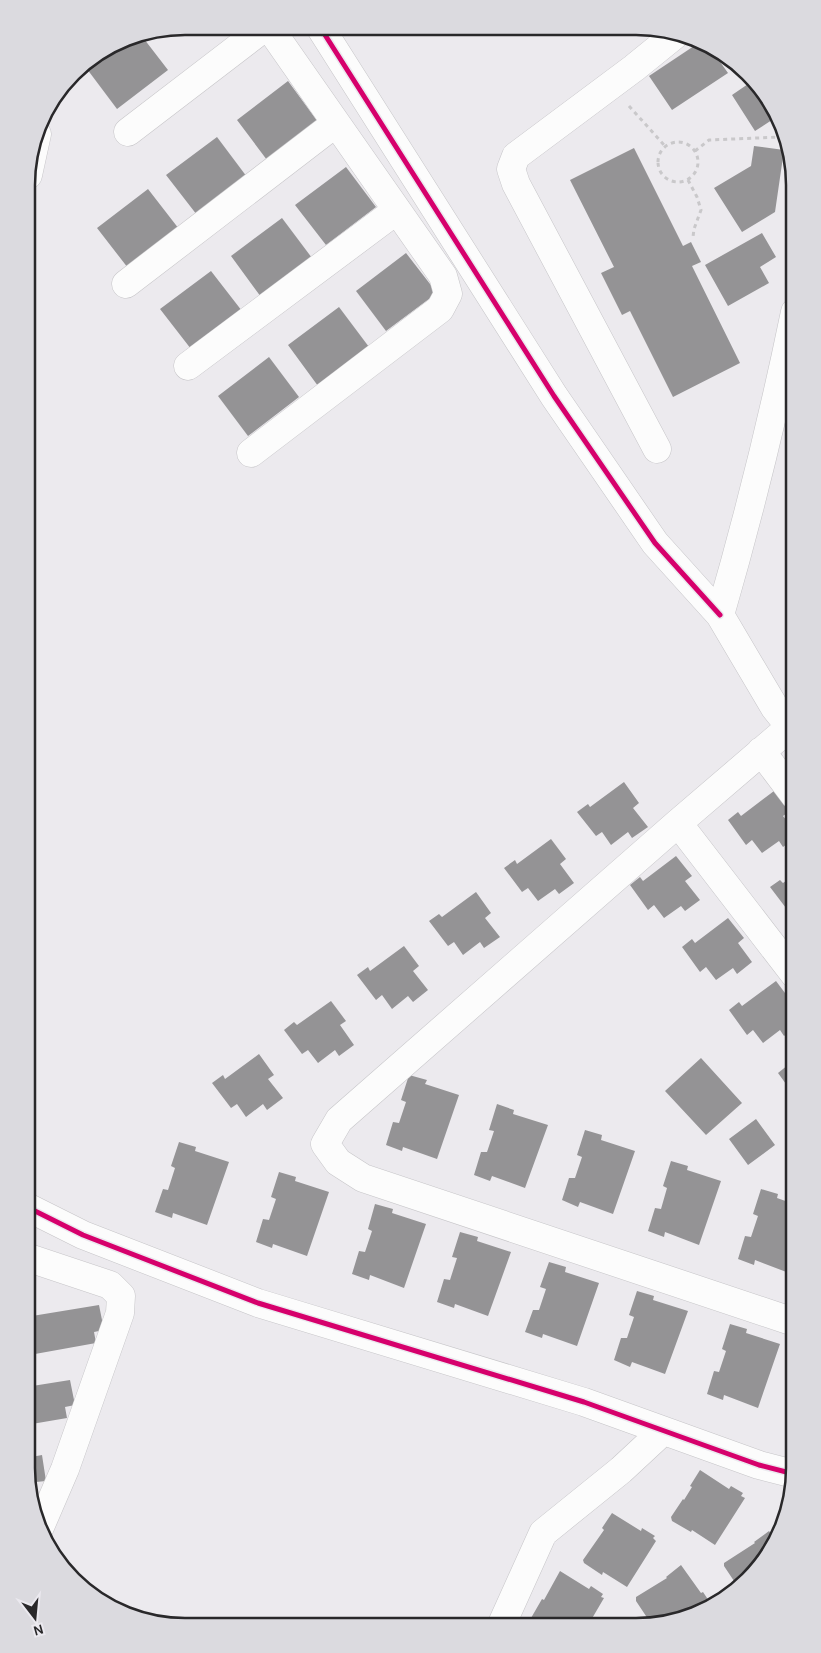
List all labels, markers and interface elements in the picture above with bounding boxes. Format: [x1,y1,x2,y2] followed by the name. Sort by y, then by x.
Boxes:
[10,1593,60,1643] north arrow
[31,1620,46,1640] text: N

